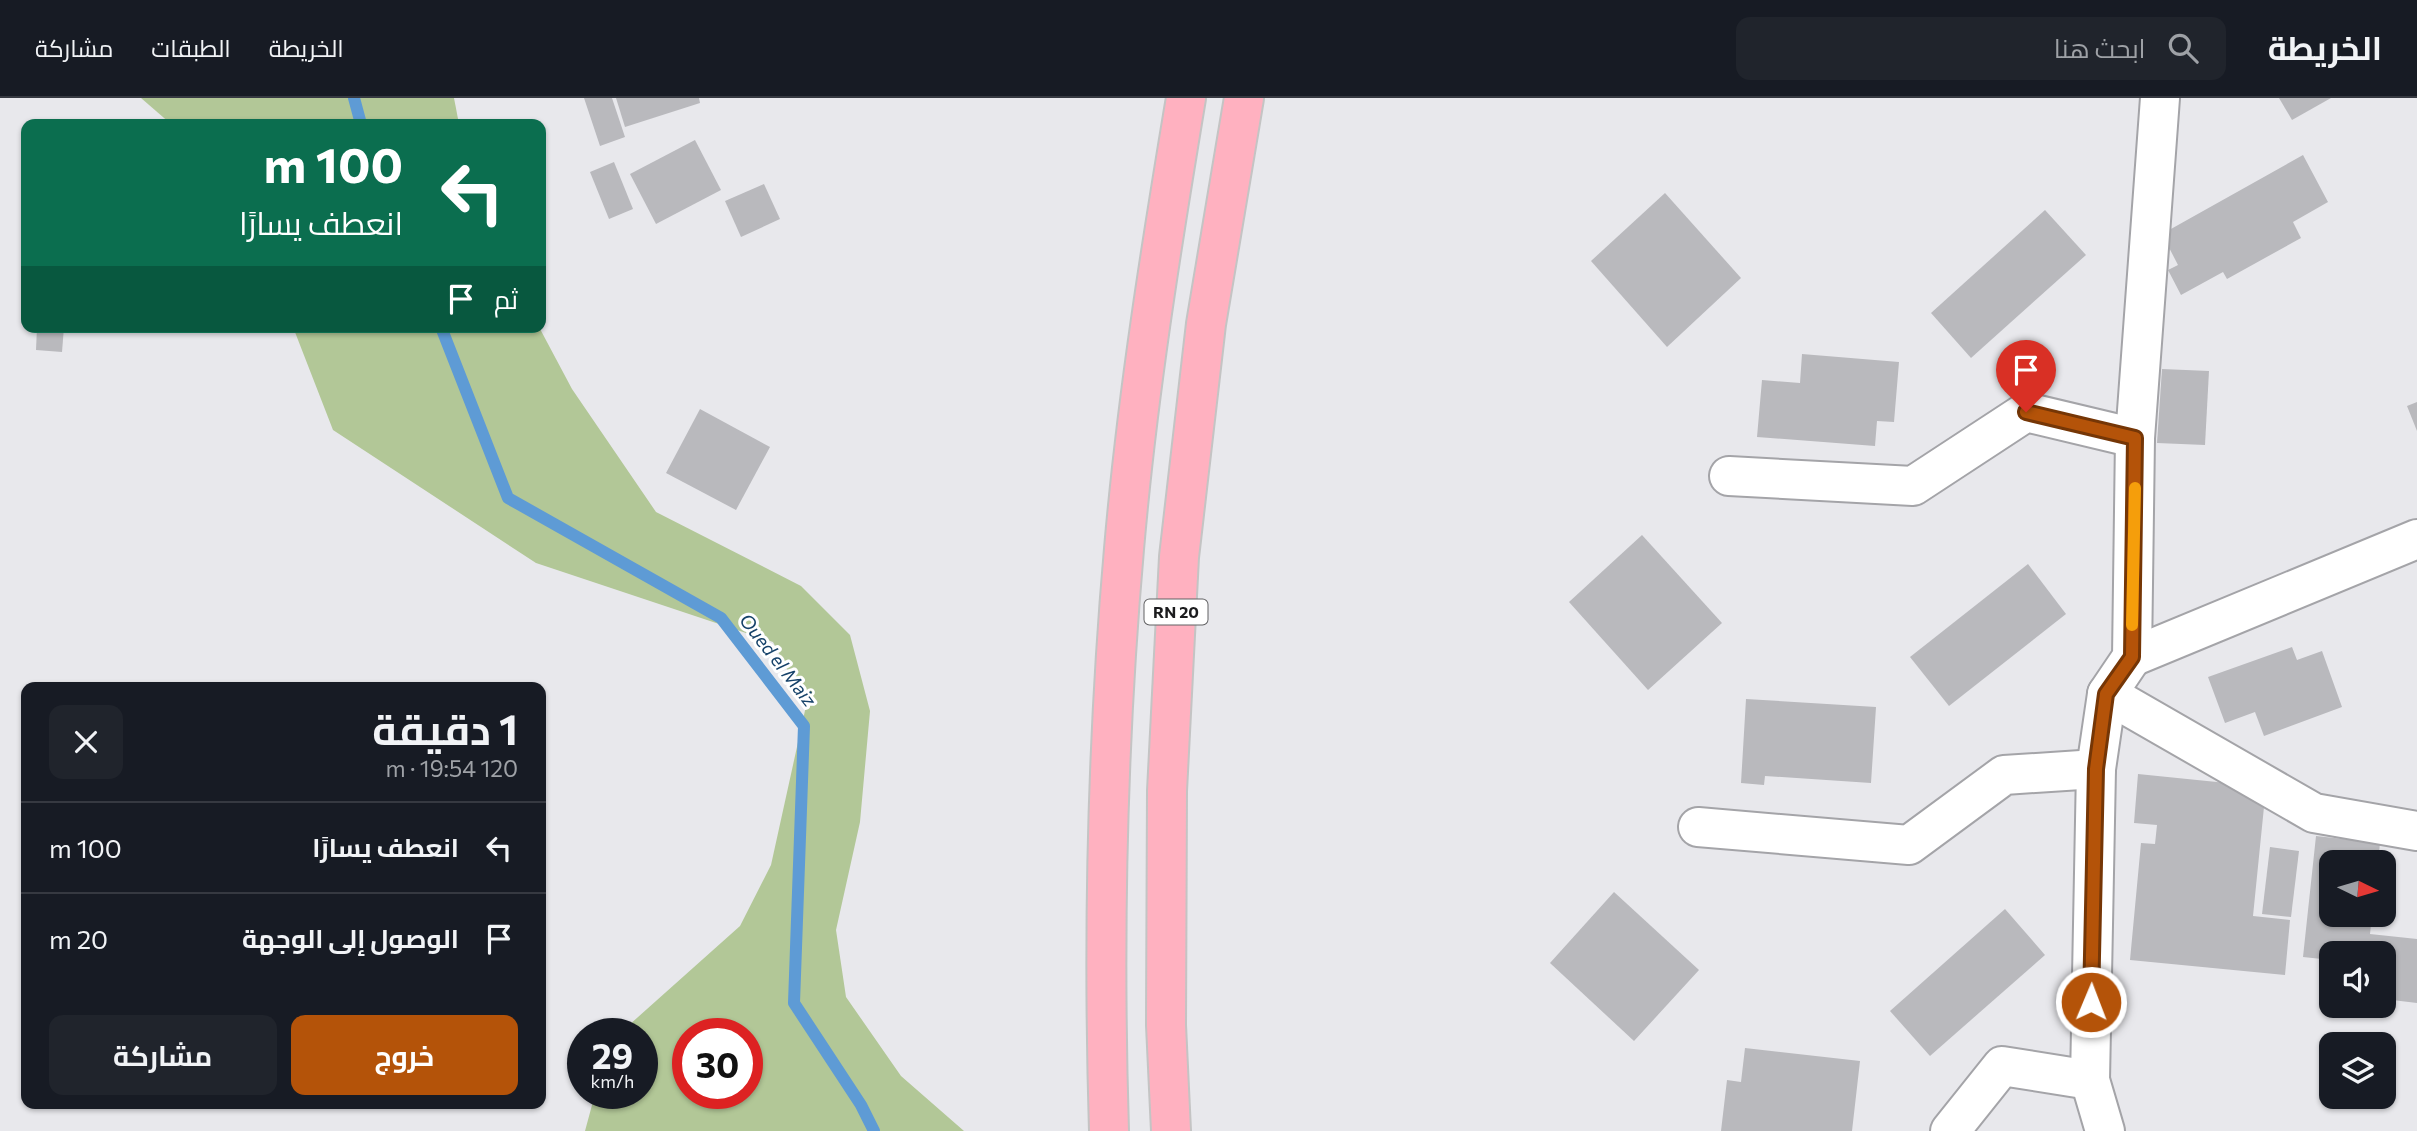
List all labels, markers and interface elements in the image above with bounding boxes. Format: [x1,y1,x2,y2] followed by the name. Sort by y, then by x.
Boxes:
[1736,17,2226,80] search box
[2268,26,2382,67] text: الخريطة
[2164,29,2202,67] icon: search
[2054,32,2146,63] text: ابحث هنا
[35,33,113,62] text: مشاركة
[151,33,231,62] text: الطبقات
[269,33,344,62] text: الخريطة
[264,133,403,193] text: 100 m
[427,147,518,238] icon: left
[239,202,403,242] text: انعطف يسارًا
[442,280,480,318] icon: arrive
[494,283,518,314] text: ثم
[1996,340,2056,412] pin
[2007,351,2045,389] icon: arrive
[1144,600,1208,624] road number: RN 20
[735,609,822,711] water label: Oued el Maiz
[372,702,518,754] text: 1 دقيقة
[49,705,123,779] button: close
[386,754,518,782] text: 120 m · 19:54
[480,829,518,867] icon: left
[312,831,459,862] text: انعطف يسارًا
[49,832,122,863] text: 100 m
[2319,850,2396,928] north arrow
[2319,850,2396,1109] map controls
[480,920,518,958] icon: arrive
[242,922,459,953] text: الوصول إلى الوجهة
[49,923,108,954] text: 20 m
[2319,941,2396,1018] button: sound
[2054,965,2128,1039] position arrow
[49,1015,277,1095] button: مشاركة
[291,1015,518,1095] button: خروج
[672,1018,763,1109] speed limit sign: 30
[2319,1032,2396,1109] button: layers
[592,1033,633,1076] text: 29
[591,1070,634,1092] text: km/h

